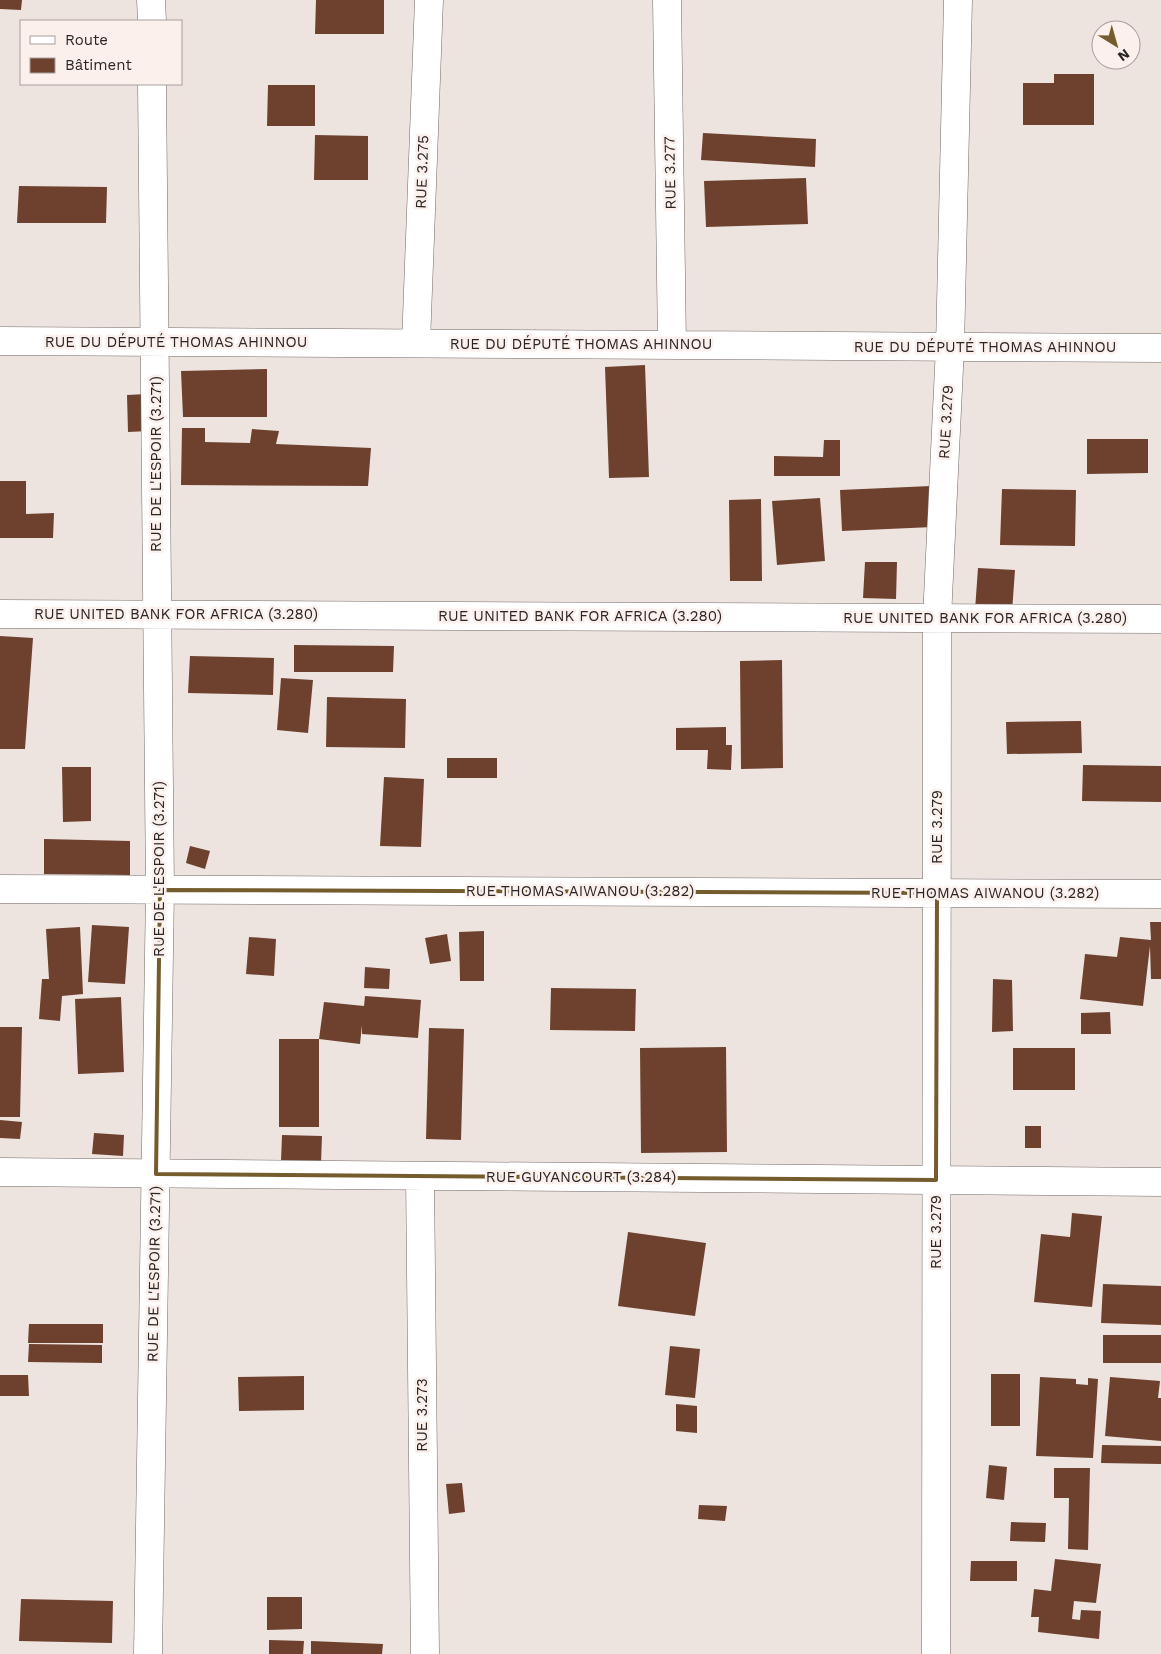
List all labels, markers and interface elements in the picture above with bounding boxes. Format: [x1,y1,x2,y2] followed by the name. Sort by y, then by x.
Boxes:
[20,20,182,85] legend
[1091,20,1141,70] north arrow
[65,31,108,49] text: Route
[1115,46,1133,65] text: N
[65,56,132,74] text: Bâtiment
[412,135,432,209] street label: RUE 3.275
[660,136,680,210] street label: RUE 3.277
[45,333,307,351] street label: RUE DU DÉPUTÉ THOMAS AHINNOU
[450,335,712,353] street label: RUE DU DÉPUTÉ THOMAS AHINNOU
[854,338,1116,356] street label: RUE DU DÉPUTÉ THOMAS AHINNOU
[147,376,165,552] street label: RUE DE L'ESPOIR (3.271)
[935,385,957,459] street label: RUE 3.279
[34,605,318,623] street label: RUE UNITED BANK FOR AFRICA (3.280)
[438,607,722,625] street label: RUE UNITED BANK FOR AFRICA (3.280)
[843,609,1127,627] street label: RUE UNITED BANK FOR AFRICA (3.280)
[150,781,168,957] street label: RUE DE L'ESPOIR (3.271)
[928,790,946,864] street label: RUE 3.279
[466,882,694,900] street label: RUE THOMAS AIWANOU (3.282)
[871,884,1099,902] street label: RUE THOMAS AIWANOU (3.282)
[486,1168,676,1186] street label: RUE GUYANCOURT (3.284)
[143,1186,165,1362] street label: RUE DE L'ESPOIR (3.271)
[927,1195,945,1269] street label: RUE 3.279
[413,1378,431,1452] street label: RUE 3.273

